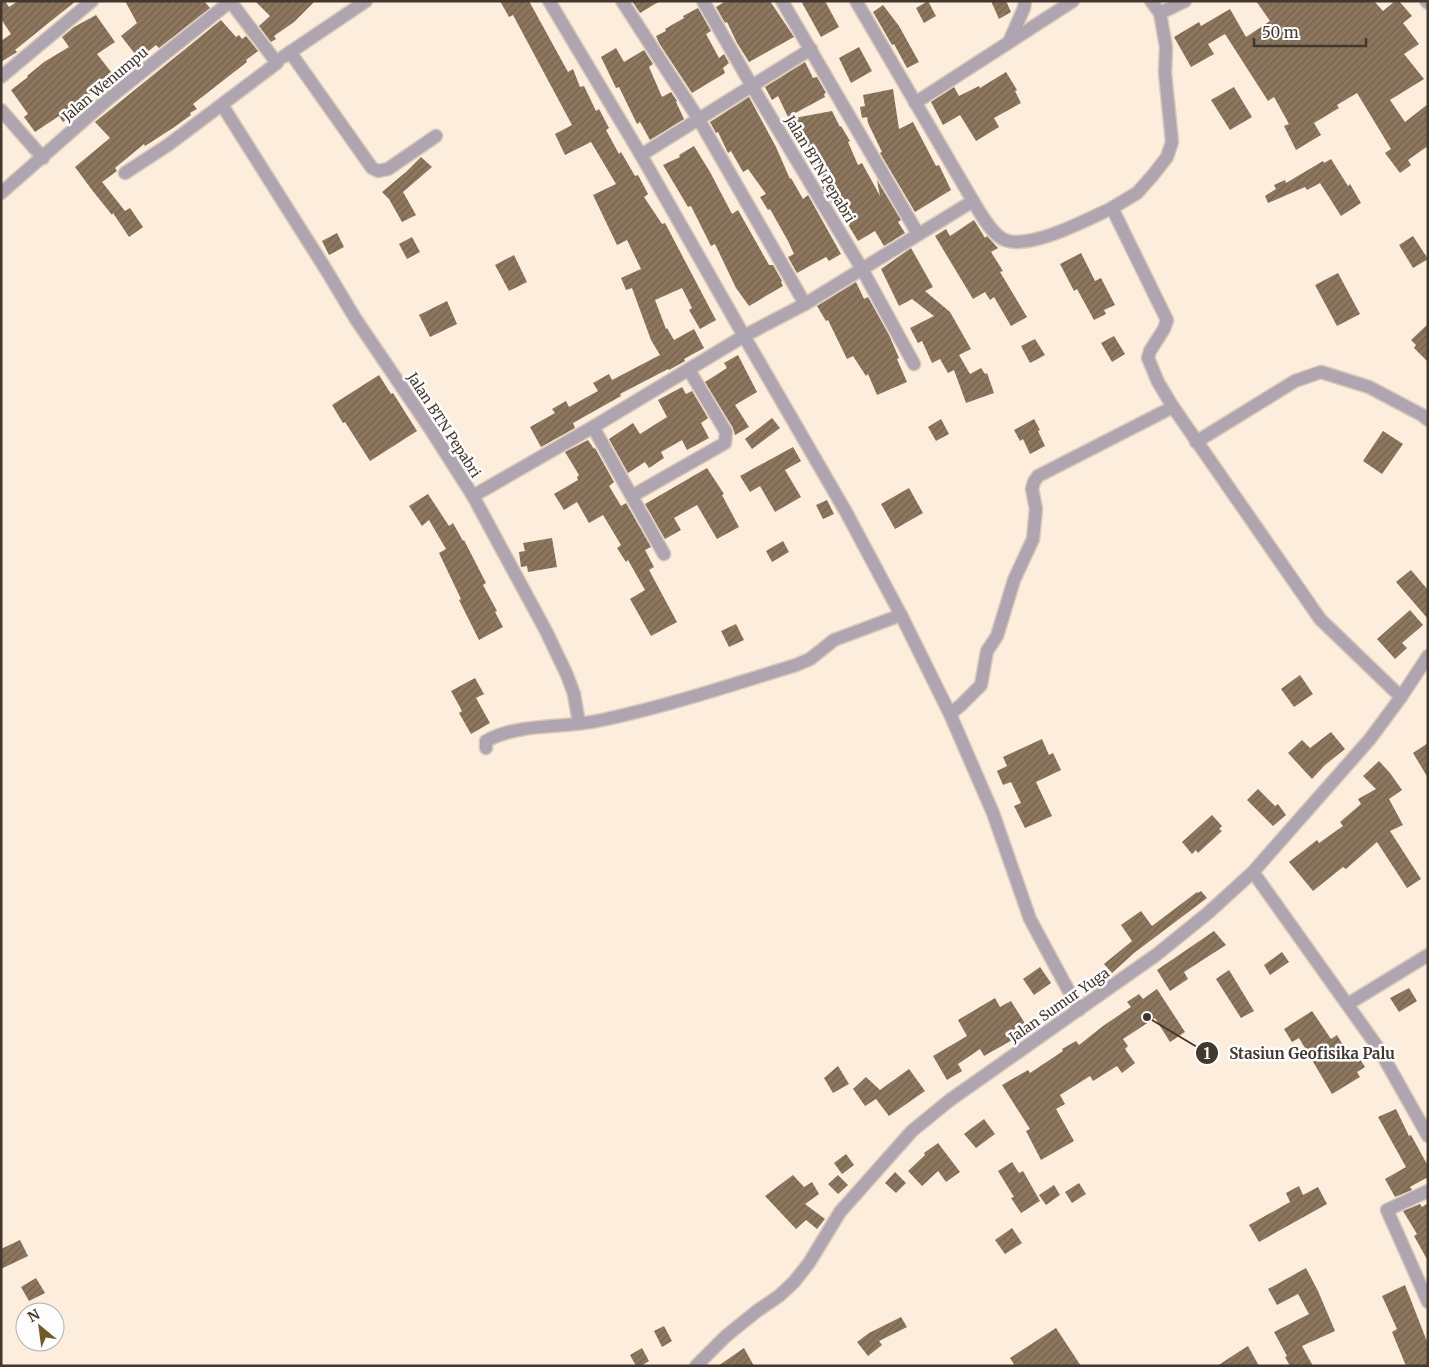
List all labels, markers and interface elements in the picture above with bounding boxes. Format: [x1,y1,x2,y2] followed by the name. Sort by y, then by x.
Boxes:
[1254,15,1366,47] scale bar
[1262,23,1299,42] text: 50 m
[58,43,152,126] street label: Jalan Wenumpu
[780,111,859,226] street label: Jalan BTN Pepabri
[403,368,485,481] street label: Jalan BTN Pepabri
[1005,963,1113,1047] street label: Jalan Sumur Yuga
[1194,1038,1405,1068] callout: Stasiun Geofisika Palu
[1204,1044,1211,1063] text: 1
[1229,1044,1395,1063] text: Stasiun Geofisika Palu
[15,1302,65,1352] north arrow
[24,1305,43,1326] text: N

